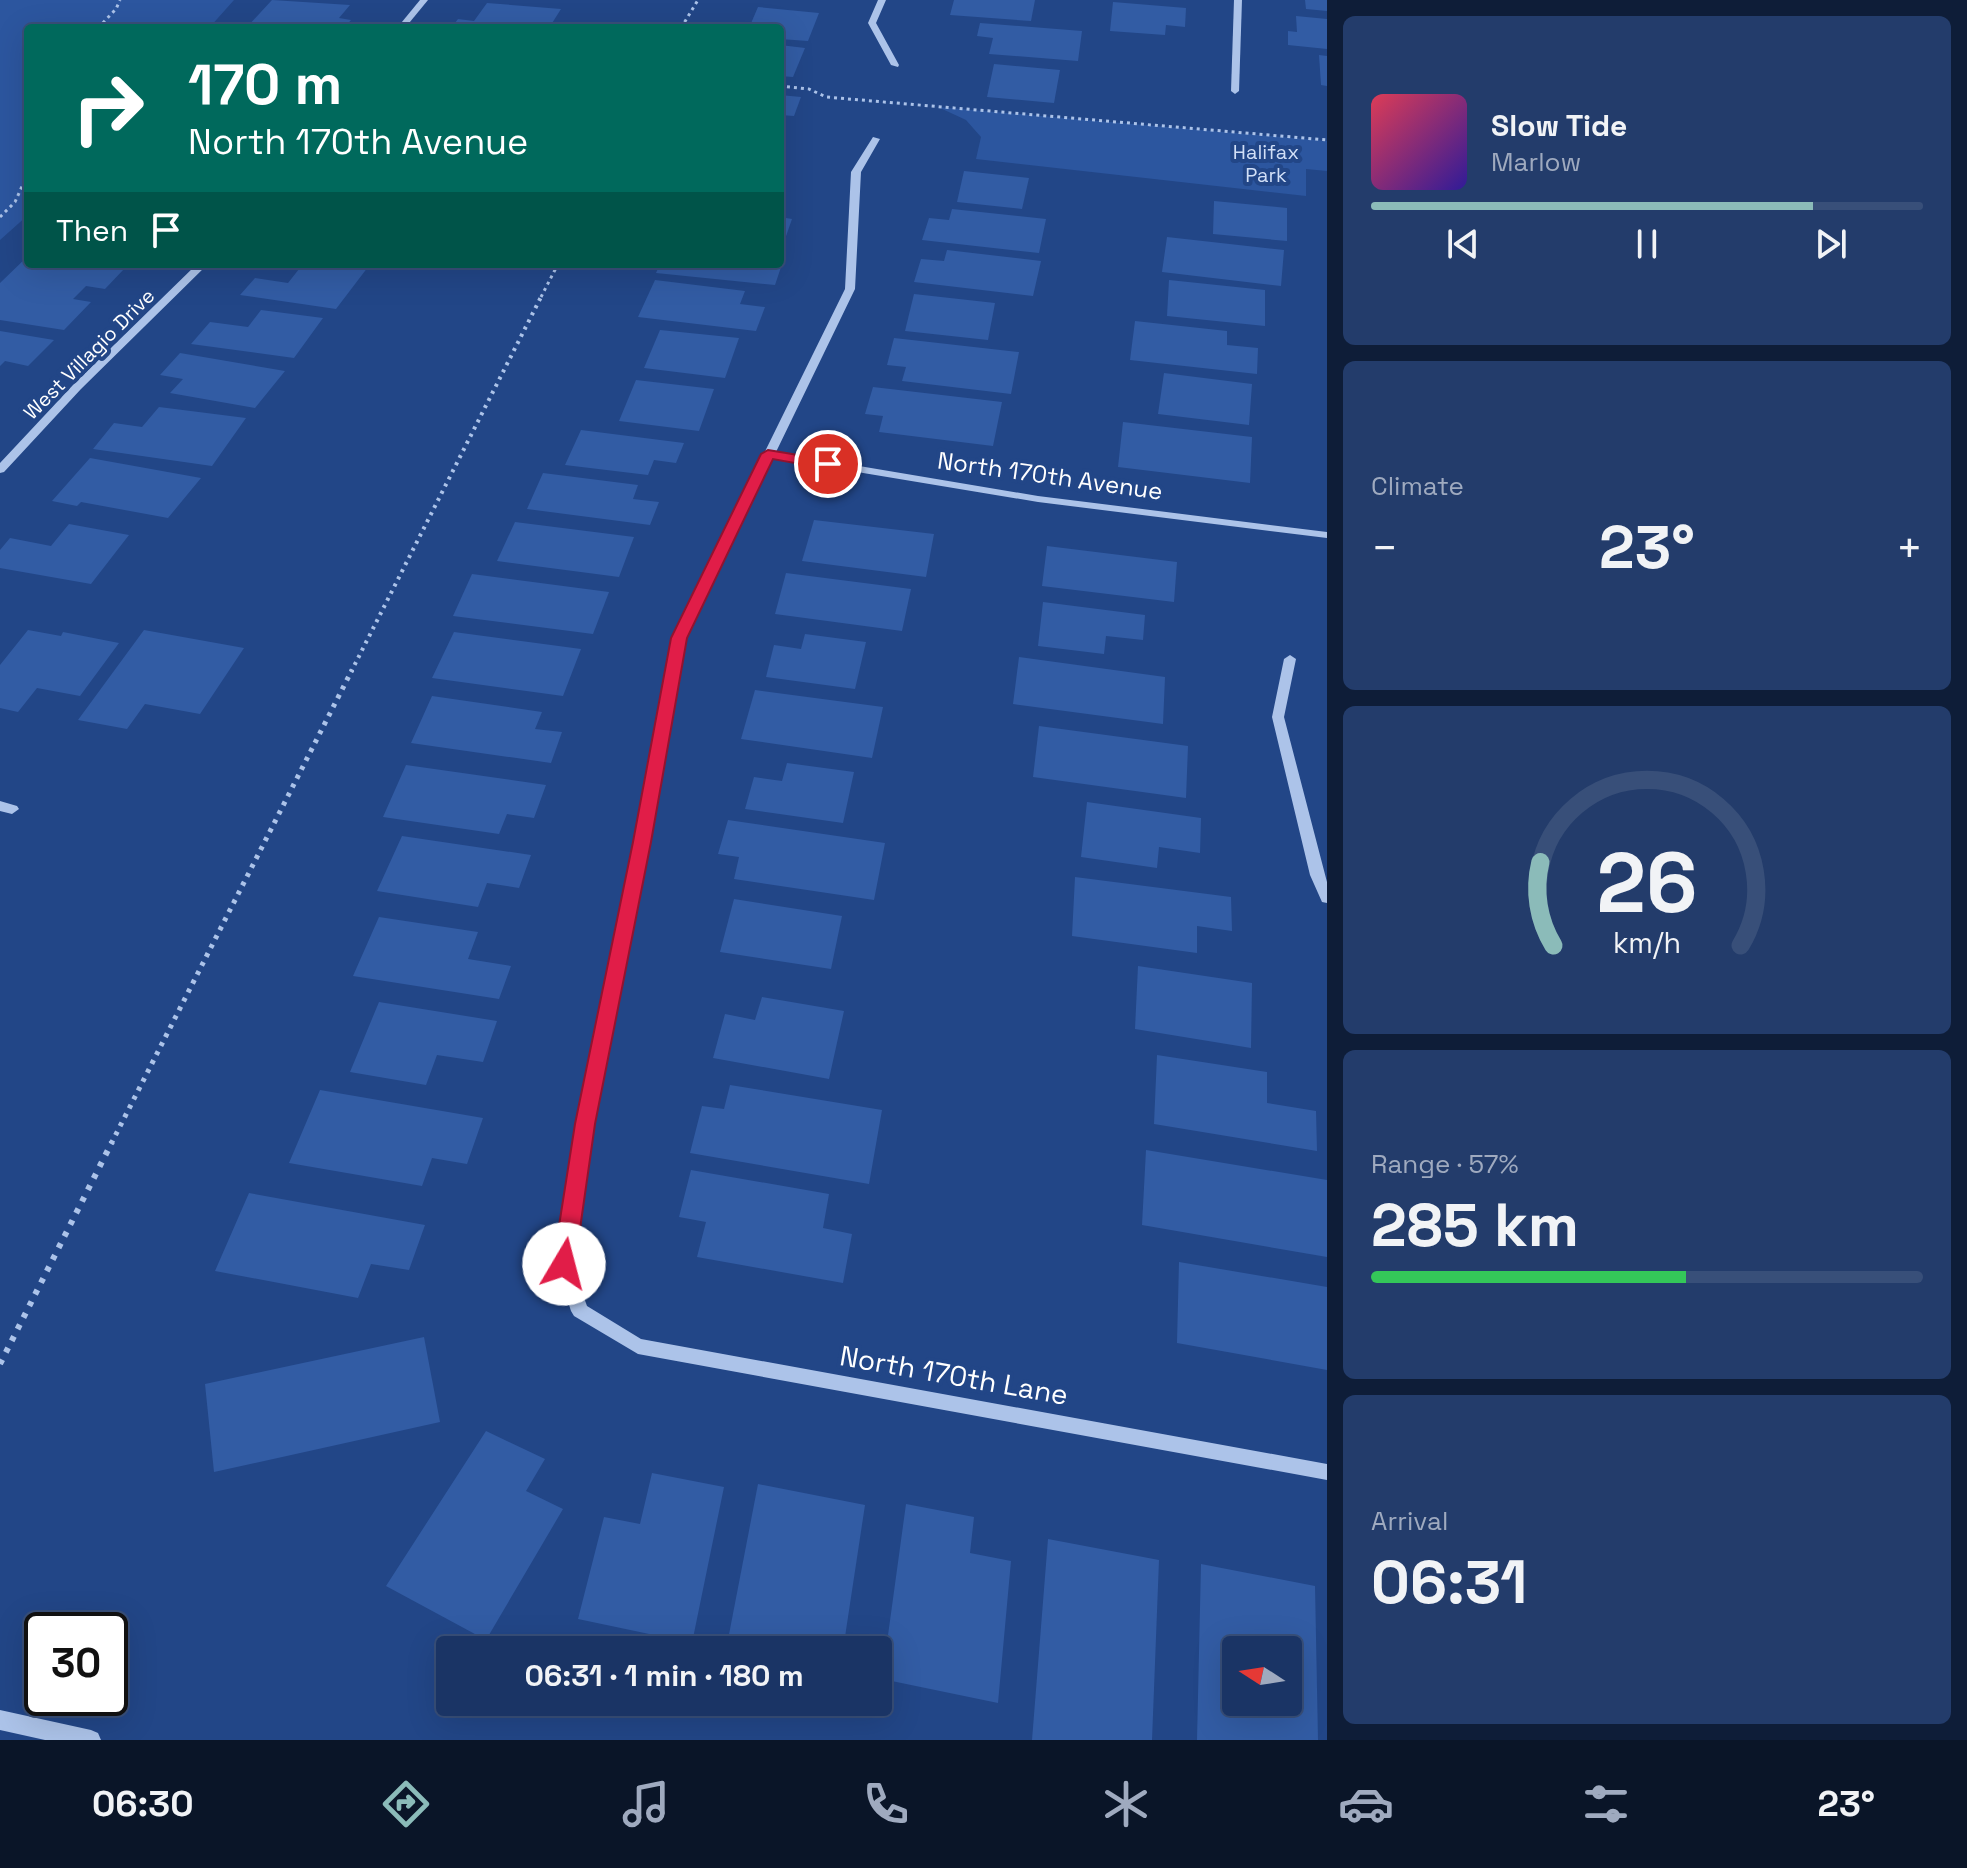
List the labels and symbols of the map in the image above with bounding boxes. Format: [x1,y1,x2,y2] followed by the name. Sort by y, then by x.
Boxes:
[1233,139,1299,188] park label: Halifax Park
[18,283,160,425] street label: West Villagio Drive
[794,430,862,498] pin
[936,444,1165,507] street label: North 170th Avenue
[522,1222,606,1306] position arrow
[837,1337,1071,1413] street label: North 170th Lane
[24,1612,128,1716] speed limit sign: 30
[1222,1636,1302,1716] north arrow

